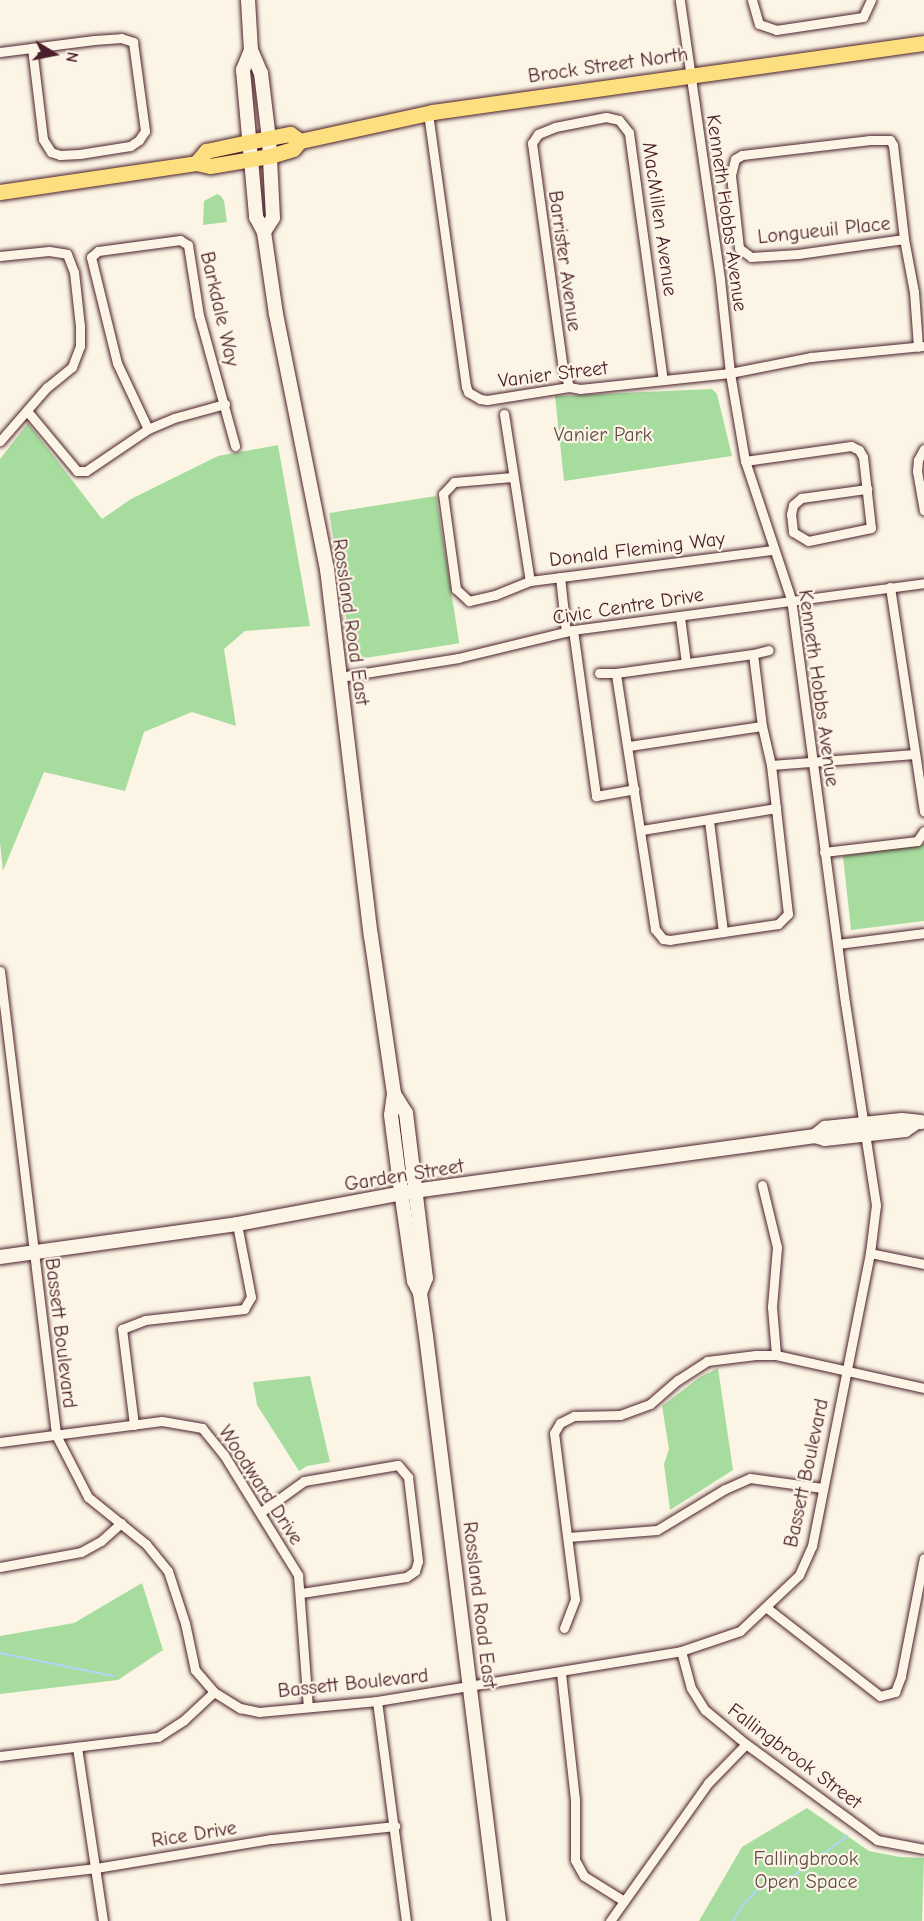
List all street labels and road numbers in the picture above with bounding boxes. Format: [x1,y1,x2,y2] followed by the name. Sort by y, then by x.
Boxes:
[526,42,690,88] street label: Brock Street North
[701,113,753,313] street label: Kenneth Hobbs Avenue
[637,140,683,298] street label: MacMillen Avenue
[543,189,587,333] street label: Barrister Avenue
[756,211,892,249] street label: Longueuil Place
[195,249,245,369] street label: Barkdale Way
[497,355,609,393] street label: Vanier Street
[548,526,726,572] street label: Donald Fleming Way
[327,537,375,707] street label: Rossland Road East
[551,582,705,630] street label: Civic Centre Drive
[793,588,845,788] street label: Kenneth Hobbs Avenue
[343,1154,465,1196] street label: Garden Street
[40,1256,82,1410] street label: Bassett Boulevard
[779,1397,833,1549] street label: Bassett Boulevard
[213,1421,309,1549] street label: Woodward Drive
[458,1520,502,1690] street label: Rossland Road East
[277,1663,429,1703] street label: Bassett Boulevard
[723,1698,867,1814] street label: Fallingbrook Street
[150,1815,238,1853] street label: Rice Drive

